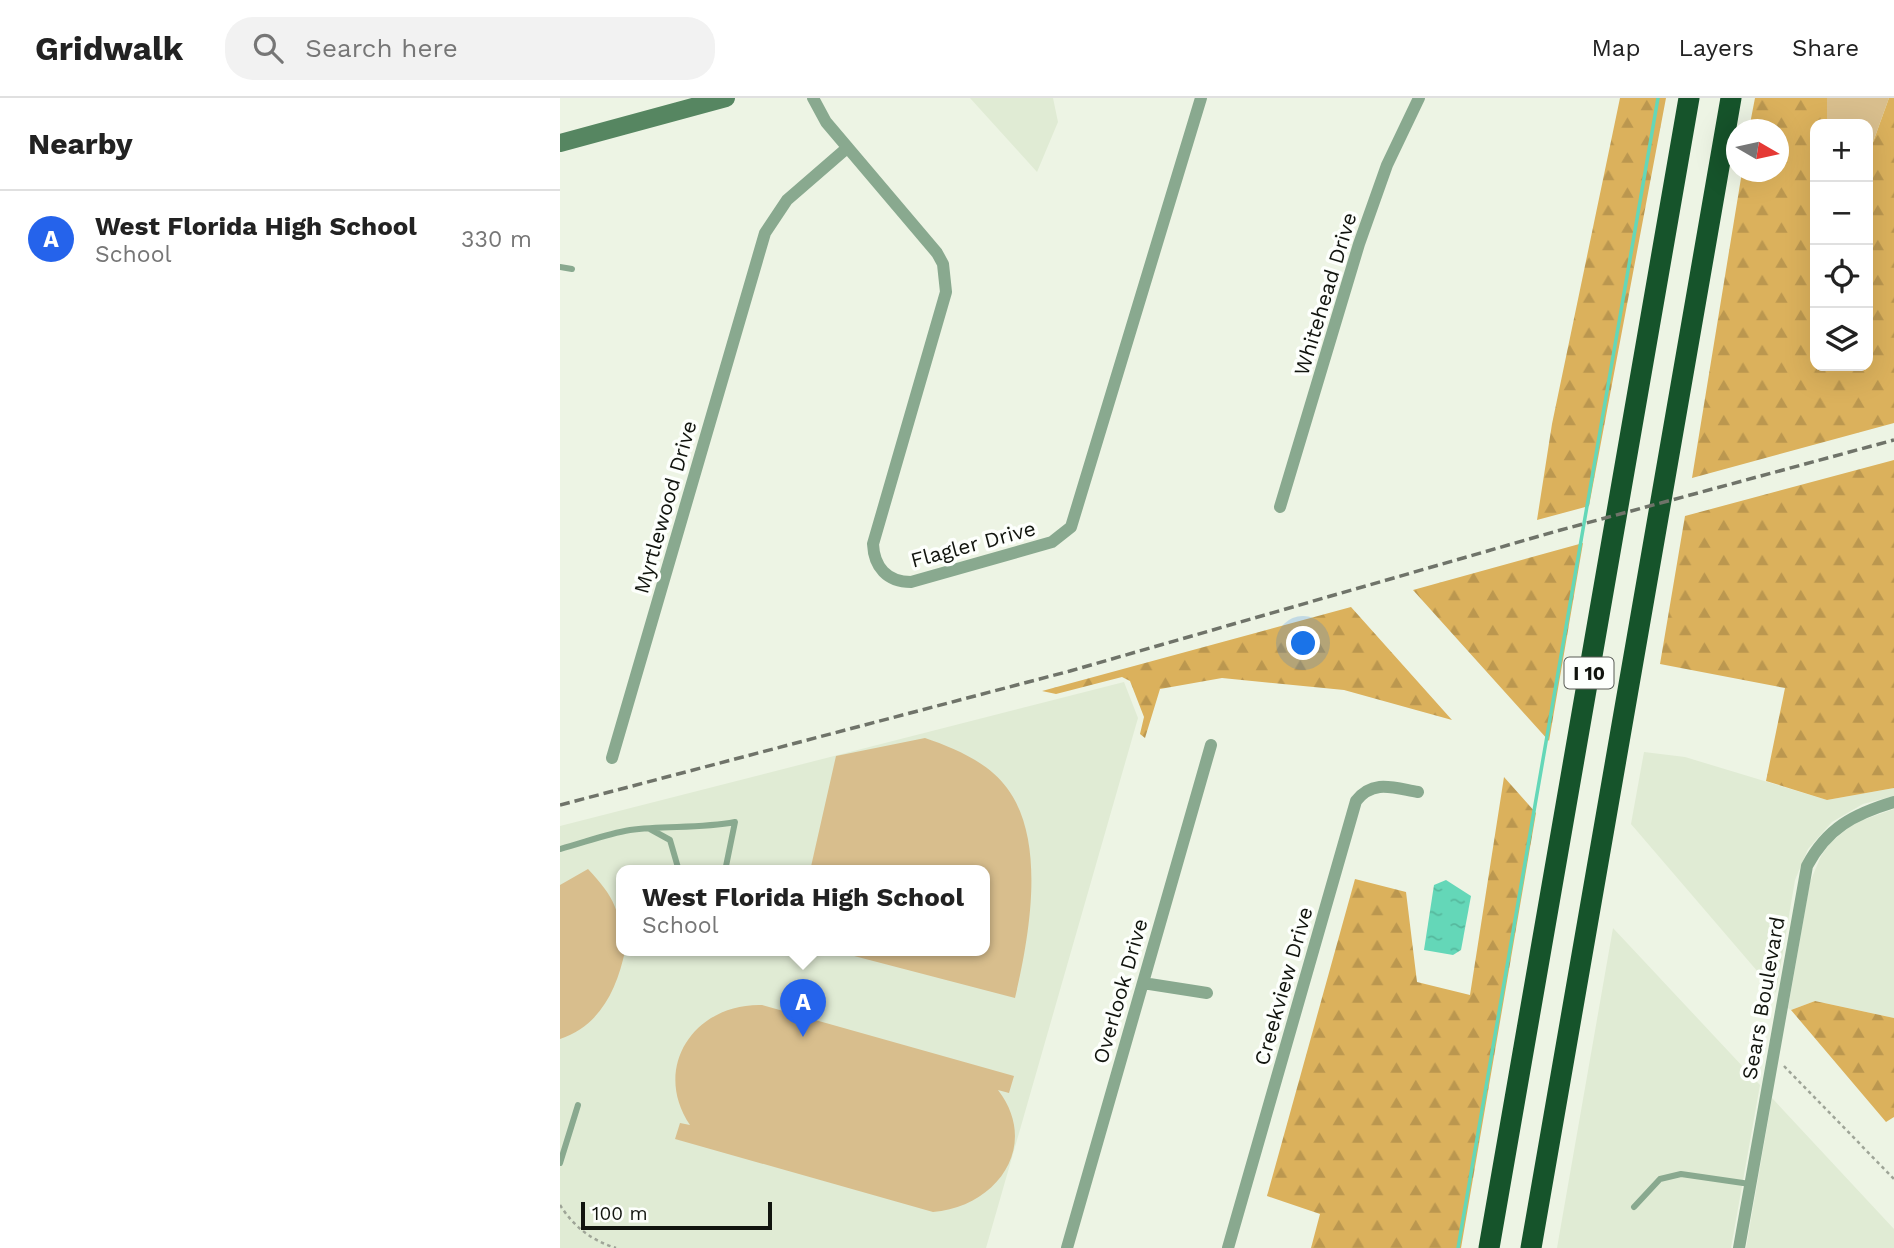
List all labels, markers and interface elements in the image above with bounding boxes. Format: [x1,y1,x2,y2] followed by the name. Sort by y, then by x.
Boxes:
[225,17,715,80] search box
[35,29,183,68] text: Gridwalk
[249,29,287,67] icon: search
[305,33,458,63] text: Search here
[1592,34,1640,62] text: Map
[1678,34,1754,62] text: Layers
[1792,34,1859,62] text: Share
[1726,119,1789,182] north arrow
[1810,119,1873,371] map controls
[1810,119,1873,182] button: +
[28,126,133,161] text: Nearby
[1810,182,1873,245] button: −
[1288,209,1362,379] street label: Whitehead Drive
[95,211,417,241] text: West Florida High School
[43,226,59,253] text: A
[461,226,532,253] text: 330 m
[95,241,172,268] text: School
[1810,245,1873,308] button: locate
[1810,308,1873,371] button: layers
[628,418,702,596] street label: Myrtlewood Drive
[908,515,1038,573] street label: Flagler Drive
[1286,626,1320,660] your location
[1564,658,1614,688] road number: I 10
[616,865,990,956] popup
[642,882,964,912] text: West Florida High School
[1248,904,1318,1068] street label: Creekview Drive
[642,912,719,939] text: School
[1736,914,1790,1082] street label: Sears Boulevard
[1087,916,1153,1066] street label: Overlook Drive
[780,979,826,1037] pin: A
[581,1199,772,1231] scale bar
[592,1202,648,1225] text: 100 m

